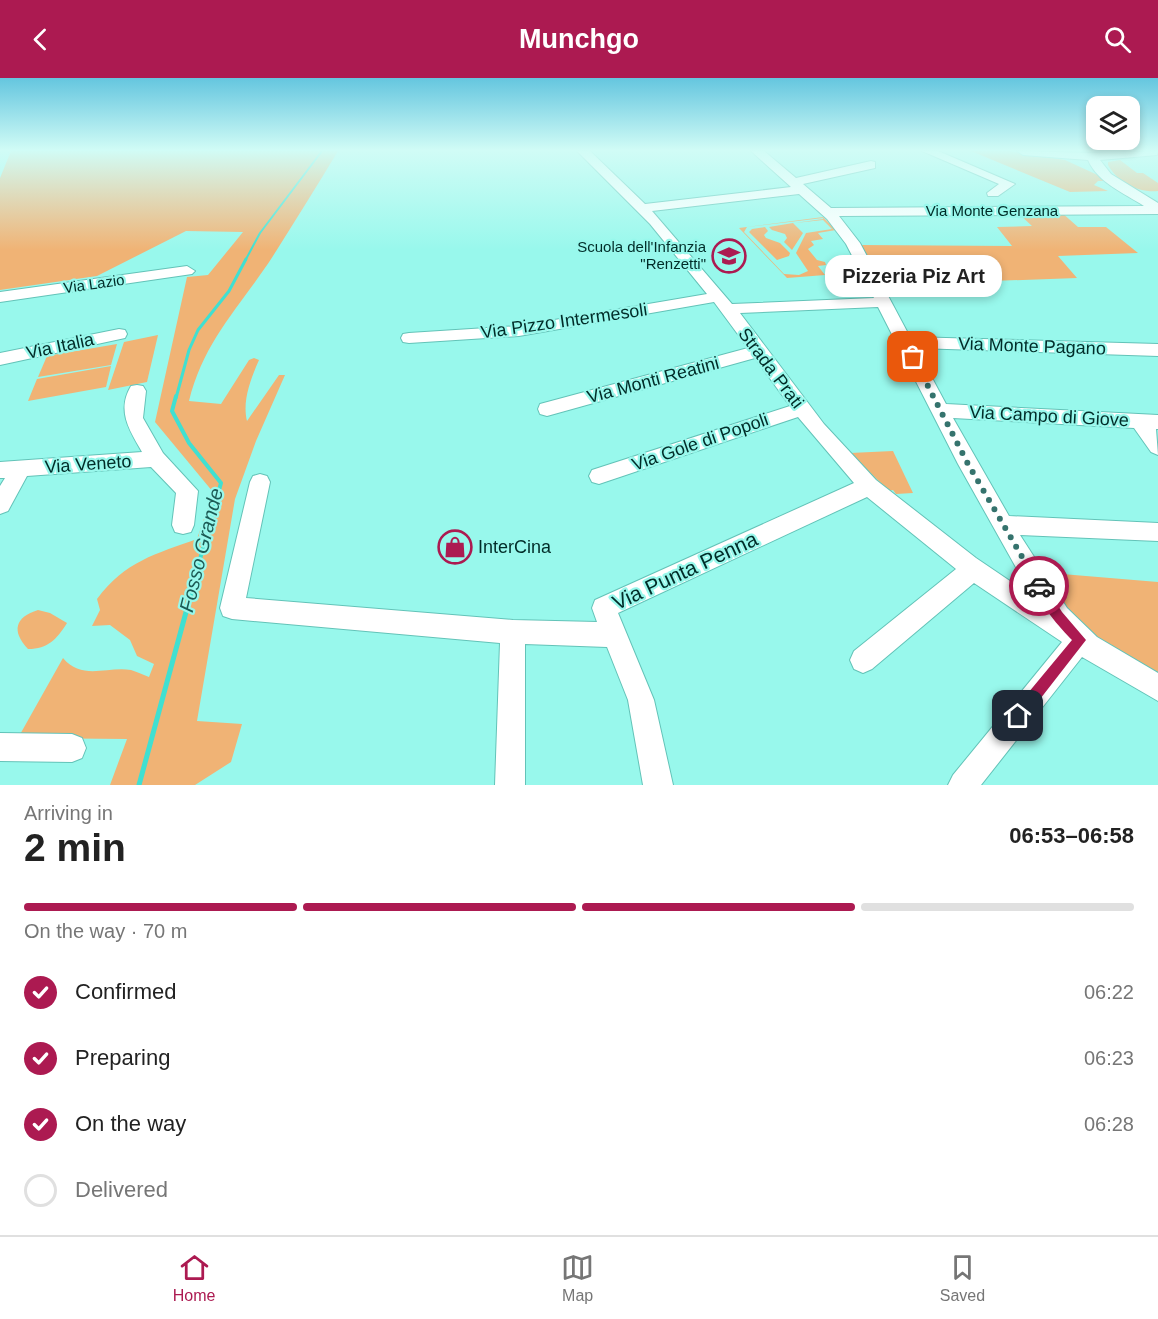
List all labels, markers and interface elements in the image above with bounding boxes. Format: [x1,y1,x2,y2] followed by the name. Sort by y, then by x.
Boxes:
[24,23,57,56] icon: back
[1101,23,1134,56] icon: search
[519,24,639,54] text: Munchgo
[1086,96,1140,150] map controls
[1086,96,1140,150] button: layers
[926,202,1059,219] street label: Via Monte Genzana
[577,238,707,272] place label: Scuola dell'Infanzia "Renzetti"
[711,238,747,274] school or university icon: Scuola dell'Infanzia "Renzetti"
[824,255,1002,297] callout: Pizzeria Piz Art
[842,265,985,287] text: Pizzeria Piz Art
[62,271,126,296] street label: Via Lazio
[480,299,648,343] street label: Via Pizzo Intermesoli
[734,324,808,412] street label: Strada Prati
[24,329,97,363] street label: Via Italia
[887,331,938,382] pin
[958,333,1106,359] street label: Via Monte Pagano
[896,340,929,373] icon: bag
[585,353,721,407] street label: Via Monti Reatini
[969,402,1129,430] street label: Via Campo di Giove
[629,409,771,475] street label: Via Gole di Popoli
[44,451,132,477] street label: Via Veneto
[175,486,227,614] water label: Fosso Grande
[609,527,761,614] street label: Via Punta Penna
[437,529,473,565] shop icon: InterCina
[478,537,552,557] place label: InterCina
[1009,556,1069,616] courier
[1023,570,1056,603] icon: car
[992,690,1043,741] pin
[1001,699,1034,732] icon: home
[24,802,113,824] text: Arriving in
[1009,823,1134,848] text: 06:53–06:58
[24,826,126,869] text: 2 min
[24,920,187,942] text: On the way · 70 m
[24,976,57,1009] icon: check
[75,979,176,1004] text: Confirmed
[1084,981,1134,1003] text: 06:22
[24,1042,57,1075] icon: check
[75,1045,170,1070] text: Preparing
[1084,1047,1134,1069] text: 06:23
[24,1108,57,1141] icon: check
[75,1111,186,1136] text: On the way
[1084,1113,1134,1135] text: 06:28
[75,1177,168,1202] text: Delivered
[173,1251,216,1305] tab: Home
[561,1251,594,1305] tab: Map
[940,1251,985,1305] tab: Saved

